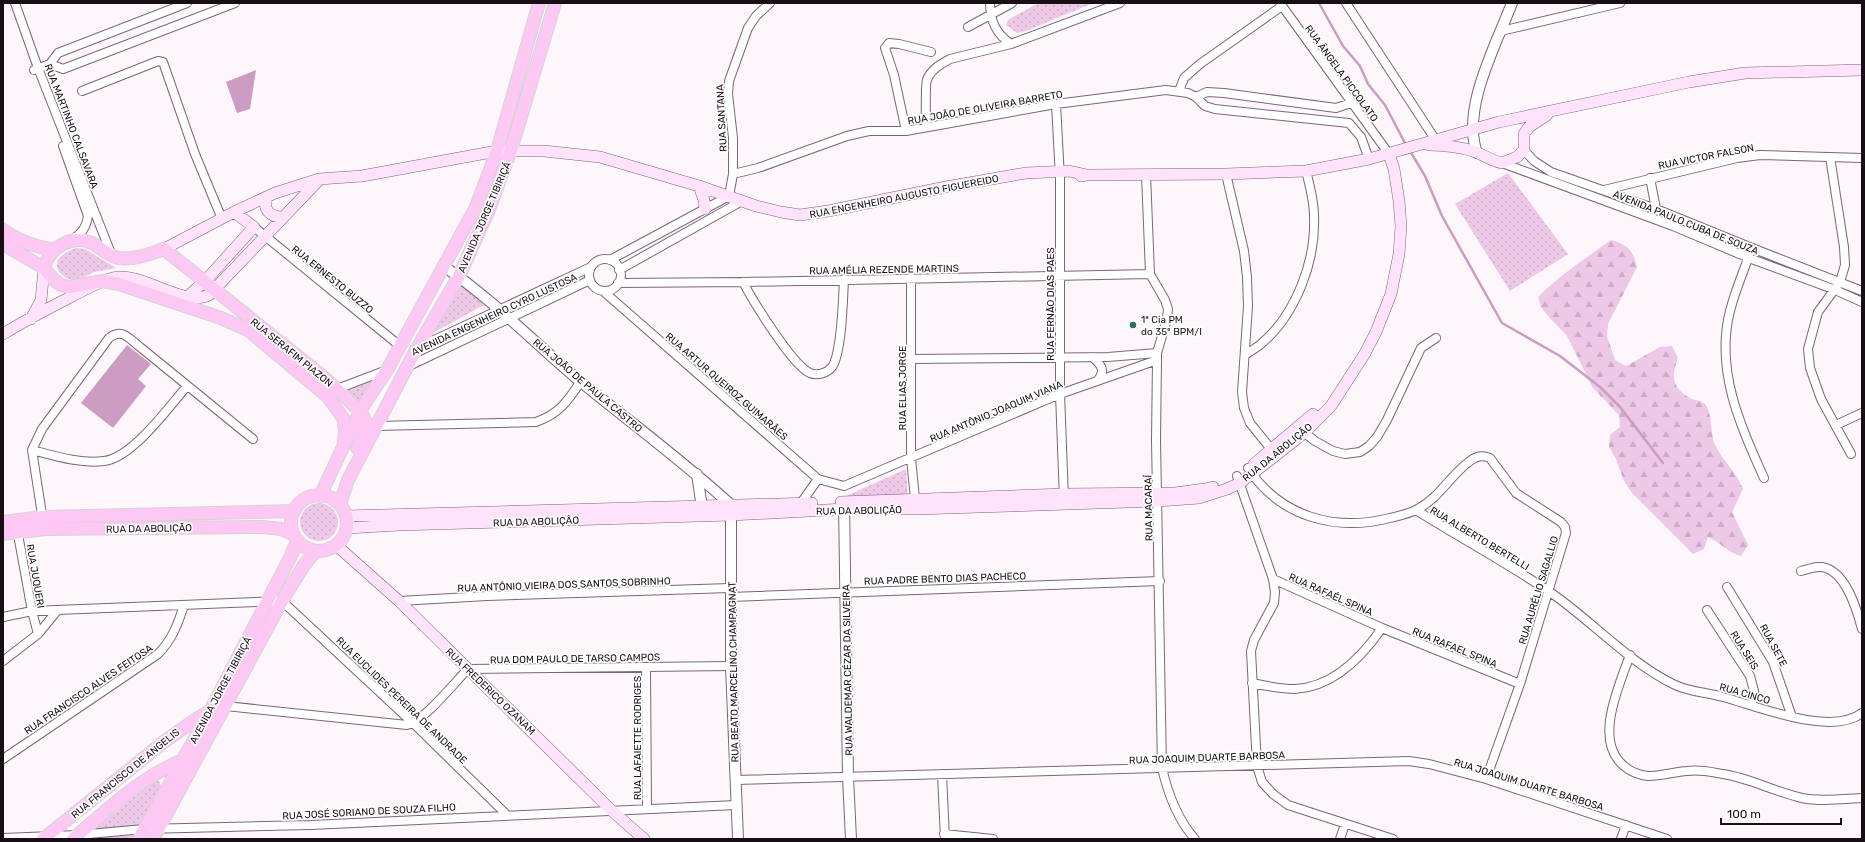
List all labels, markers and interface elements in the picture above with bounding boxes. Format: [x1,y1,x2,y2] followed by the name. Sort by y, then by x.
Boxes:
[1302,23,1380,124] street label: RUA ÂNGELA PICCOLATO
[42,62,101,191] street label: RUA MARTINHO CALSAVARA
[714,84,730,152] street label: RUA SANTANA
[907,88,1064,128] street label: RUA JOÃO DE OLIVEIRA BARRETO
[1657,142,1755,172] street label: RUA VICTOR FALSON
[456,160,514,275] street label: AVENIDA JORGE TIBIRIÇÁ
[809,173,1000,221] street label: RUA ENGENHEIRO AUGUSTO FIGUEREIDO
[1611,188,1760,258] street label: AVENIDA PAULO CUBA DE SOUZA
[289,243,376,316] street label: RUA ERNESTO BUZZO
[1045,247,1057,361] street label: RUA FERNÃO DIAS PAES
[809,263,959,277] street label: RUA AMÉLIA REZENDE MARTINS
[410,271,579,359] street label: AVENIDA ENGENHEIRO CYRO LUSTOSA
[1141,314,1202,338] place label: 1ª Cia PM do 35º BPM/I
[248,316,335,390] street label: RUA SERAFIM PIAZON
[1128,320,1138,330] marker: 1ª Cia PM do 35º BPM/I
[663,330,790,443] street label: RUA ARTUR QUEIROZ GUIMARÃES
[530,336,645,435] street label: RUA JOÃO DE PAULA CASTRO
[897,346,909,430] street label: RUA ELIAS JORGE
[928,378,1065,445] street label: RUA ANTÔNIO JOAQUIM VIANA
[1240,421,1315,485] street label: RUA DA ABOLIÇÃO
[1142,474,1156,541] street label: RUA MACARAÍ
[816,504,902,518] street label: RUA DA ABOLIÇÃO
[1428,504,1531,573] street label: RUA ALBERTO BERTELLI
[493,514,580,529] street label: RUA DA ABOLIÇÃO
[106,522,192,536] street label: RUA DA ABOLIÇÃO
[1517,534,1561,646] street label: RUA AURÉLIO SAGALLIO
[23,543,47,609] street label: RUA JUQUERI
[864,570,1027,588] street label: RUA PADRE BENTO DIAS PACHECO
[1287,571,1375,619] street label: RUA RAFAÉL SPINA
[457,575,671,595] street label: RUA ANTÔNIO VIEIRA DOS SANTOS SOBRINHO
[726,581,742,762] street label: RUA BEATO MARCELINO CHAMPAGNAT
[841,584,855,756] street label: RUA WALDEMAR CÉZAR DA SILVEIRA
[1757,622,1789,669] street label: RUA SETE
[1410,625,1499,671] street label: RUA RAFAEL SPINA
[1728,629,1761,672] street label: RUA SEIS
[188,635,254,746] street label: AVENIDA JORGE TIBIRIÇÁ
[333,635,469,767] street label: RUA EUCLIDES PEREIRA DE ANDRADE
[22,642,155,737] street label: RUA FRANCISCO ALVES FEITOSA
[443,646,538,738] street label: RUA FREDERICO OZANAM
[490,652,660,666] street label: RUA DOM PAULO DE TARSO CAMPOS
[632,676,644,800] street label: RUA LAFAIETTE RODRIGES
[1718,681,1772,707] street label: RUA CINCO
[69,726,182,821] street label: RUA FRANCISCO DE ANGELIS
[1129,749,1286,767] street label: RUA JOAQUIM DUARTE BARBOSA
[1452,756,1605,814] street label: RUA JOAQUIM DUARTE BARBOSA
[1721,800,1841,826] scale bar
[282,801,456,823] street label: RUA JOSÉ SORIANO DE SOUZA FILHO
[1727,807,1761,821] text: 100 m

